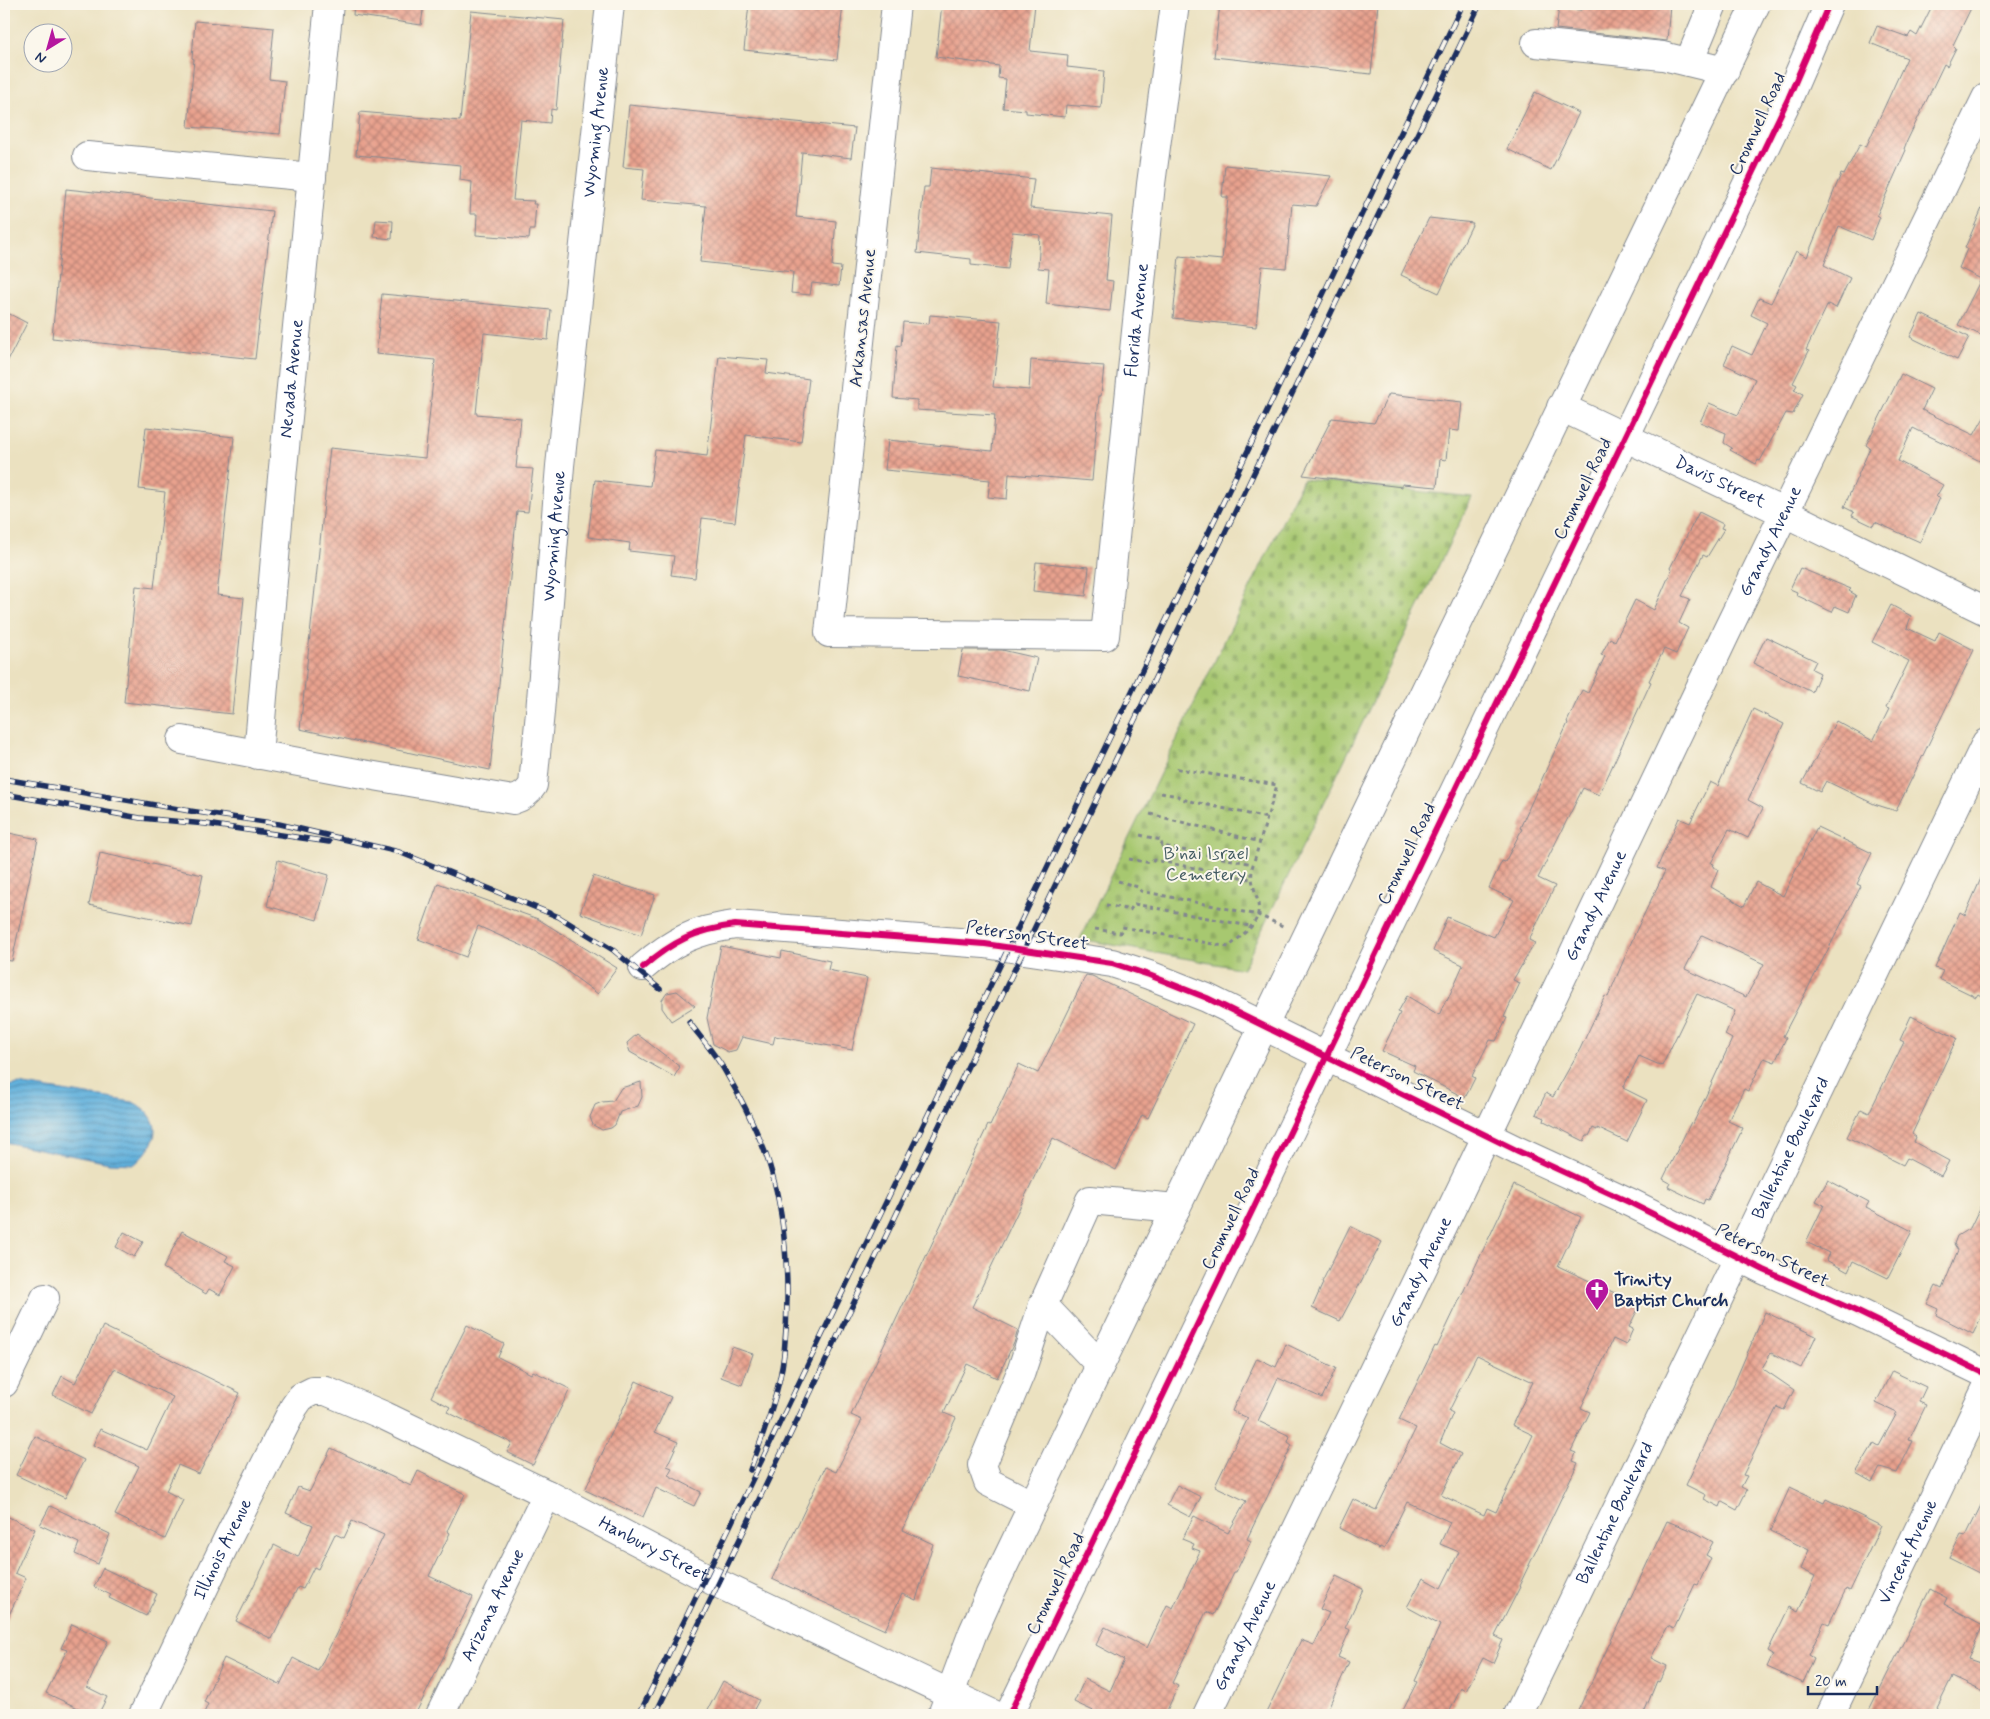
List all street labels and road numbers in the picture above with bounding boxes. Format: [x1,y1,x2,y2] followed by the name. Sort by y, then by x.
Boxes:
[577,66,615,199] street label: Wyoming Avenue
[1724,69,1792,179] street label: Cromwell Road
[844,247,882,388] street label: Arkansas Avenue
[1119,262,1155,378] street label: Florida Avenue
[274,318,310,439] street label: Nevada Avenue
[1548,434,1618,544] street label: Cromwell Road
[1671,450,1770,514] street label: Davis Street
[537,470,572,602] street label: Wyoming Avenue
[1733,482,1808,601] street label: Grandy Avenue
[1372,799,1442,909] street label: Cromwell Road
[1559,846,1633,965] street label: Grandy Avenue
[964,916,1090,956] street label: Peterson Street
[1346,1041,1468,1117] street label: Peterson Street
[1746,1073,1835,1223] street label: Ballentine Boulevard
[1196,1164,1266,1274] street label: Cromwell Road
[1384,1212,1458,1331] street label: Grandy Avenue
[1711,1218,1833,1294] street label: Peterson Street
[1571,1438,1660,1588] street label: Ballentine Boulevard
[188,1494,258,1604] street label: Illinois Avenue
[1873,1495,1944,1608] street label: Vincent Avenue
[594,1511,713,1589] street label: Hanbury Street
[1021,1529,1091,1639] street label: Cromwell Road
[456,1545,531,1665] street label: Arizona Avenue
[1208,1576,1282,1695] street label: Grandy Avenue

